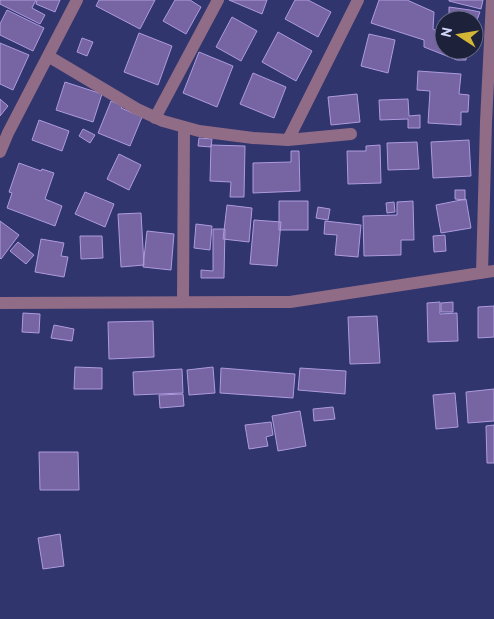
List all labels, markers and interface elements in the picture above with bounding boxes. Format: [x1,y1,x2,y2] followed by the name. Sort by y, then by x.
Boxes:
[434,10,484,60] north arrow
[437,26,456,39] text: N

